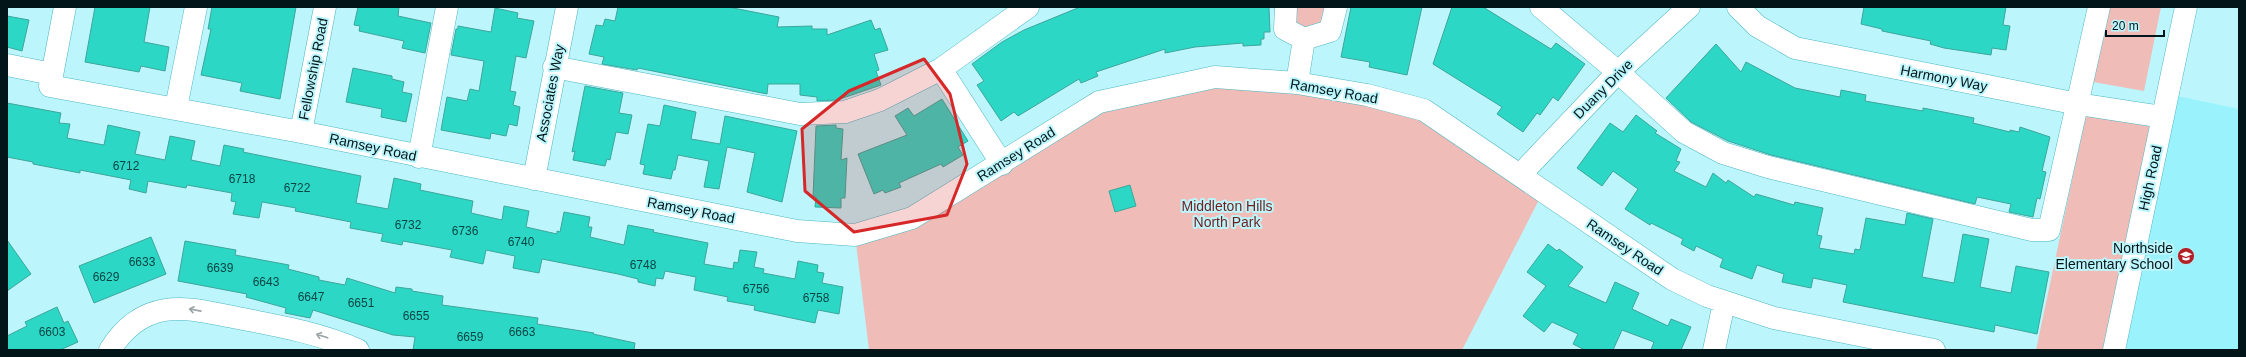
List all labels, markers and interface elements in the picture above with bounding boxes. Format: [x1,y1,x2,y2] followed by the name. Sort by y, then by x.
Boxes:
[2106,12,2164,38] scale bar
[295,17,331,121] street label: Fellowship Road
[2112,19,2139,33] text: 20 m
[533,43,567,143] street label: Associates Way
[1570,56,1636,122] street label: Duany Drive
[1899,62,1989,94] street label: Harmony Way
[1289,75,1379,107] street label: Ramsey Road
[974,124,1058,184] street label: Ramsey Road
[328,130,418,164] street label: Ramsey Road
[2135,144,2165,212] street label: High Road
[113,159,140,173] house number: 6712
[229,172,256,186] house number: 6718
[284,181,311,195] house number: 6722
[646,194,736,226] street label: Ramsey Road
[1181,198,1273,230] park label: Middleton Hills North Park
[1584,216,1666,278] street label: Ramsey Road
[395,218,422,232] house number: 6732
[452,224,479,238] house number: 6736
[508,235,535,249] house number: 6740
[2055,240,2173,272] place label: Northside Elementary School
[2176,246,2196,266] school or university icon: Northside Elementary School
[129,255,156,269] house number: 6633
[630,258,657,272] house number: 6748
[207,261,234,275] house number: 6639
[93,270,120,284] house number: 6629
[253,275,280,289] house number: 6643
[743,282,770,296] house number: 6756
[298,290,325,304] house number: 6647
[803,291,830,305] house number: 6758
[348,296,375,310] house number: 6651
[189,306,202,314] one-way arrow
[403,309,430,323] house number: 6655
[39,325,66,339] house number: 6603
[509,325,536,339] house number: 6663
[457,330,484,344] house number: 6659
[316,332,329,339] one-way arrow

